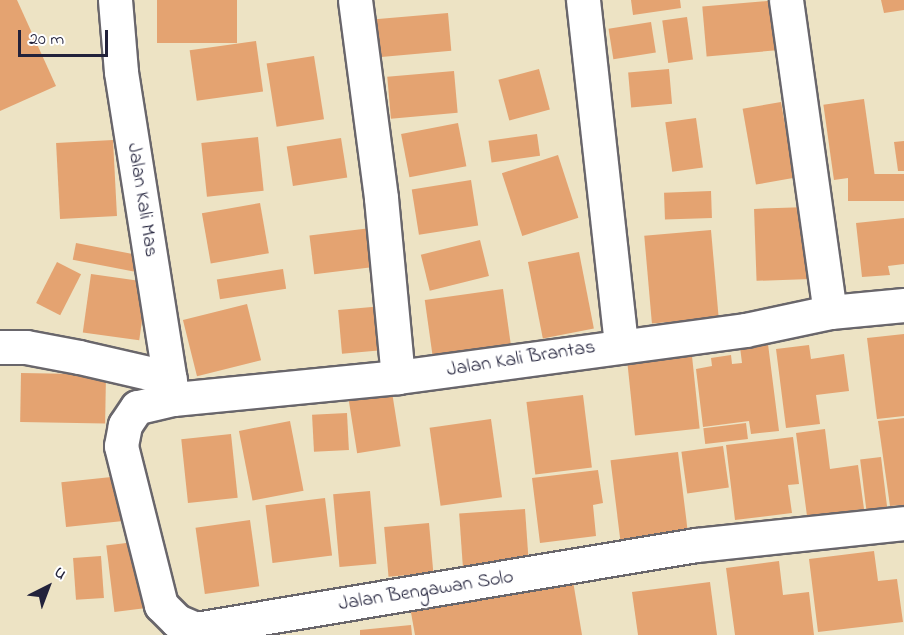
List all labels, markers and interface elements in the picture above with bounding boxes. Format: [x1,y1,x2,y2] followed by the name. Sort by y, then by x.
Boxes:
[21,18,111,56] scale bar
[29,27,64,53] text: 20 m
[121,141,163,259] street label: Jalan Kali Mas
[445,335,597,383] street label: Jalan Kali Brantas
[18,557,78,617] north arrow
[48,561,72,586] text: U
[337,565,515,617] street label: Jalan Bengawan Solo

